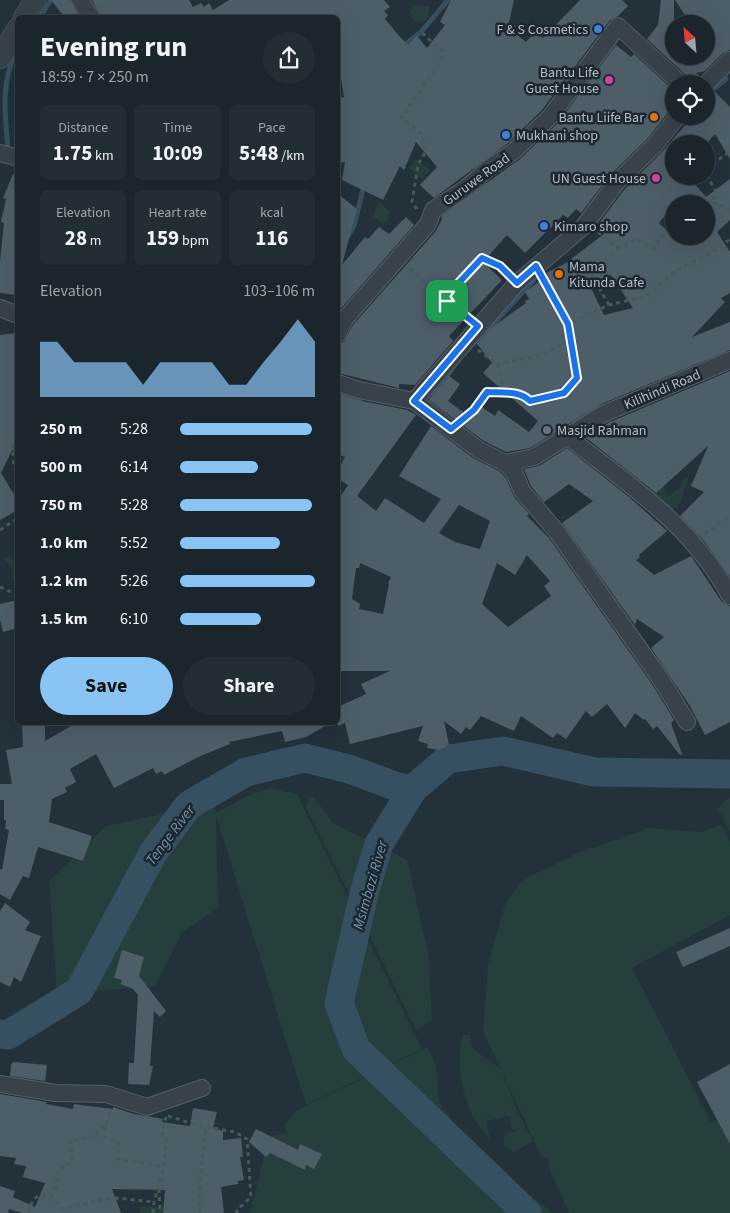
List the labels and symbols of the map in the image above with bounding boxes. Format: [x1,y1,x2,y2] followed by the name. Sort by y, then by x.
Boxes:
[665,15,715,65] north arrow
[496,20,588,40] place label: F & S Cosmetics
[592,23,604,35] marker: F & S Cosmetics
[526,63,599,99] place label: Bantu Life Guest House
[603,74,615,86] marker: Bantu Life Guest House
[558,108,644,128] place label: Bantu Liife Bar
[648,111,660,123] marker: Bantu Liife Bar
[516,126,598,146] place label: Mukhani shop
[500,129,512,141] marker: Mukhani shop
[439,149,514,211] street label: Guruwe Road
[552,169,646,189] place label: UN Guest House
[650,172,662,184] marker: UN Guest House
[554,217,628,237] place label: Kimaro shop
[538,220,550,232] marker: Kimaro shop
[569,257,644,293] place label: Mama Kitunda Cafe
[553,268,565,280] marker: Mama Kitunda Cafe
[426,280,468,322] pin
[621,365,704,415] street label: Kilihindi Road
[557,421,646,441] place label: Masjid Rahman
[541,424,553,436] marker: Masjid Rahman
[141,800,201,870] water label: Tenge River
[348,837,393,932] water label: Msimbazi River

